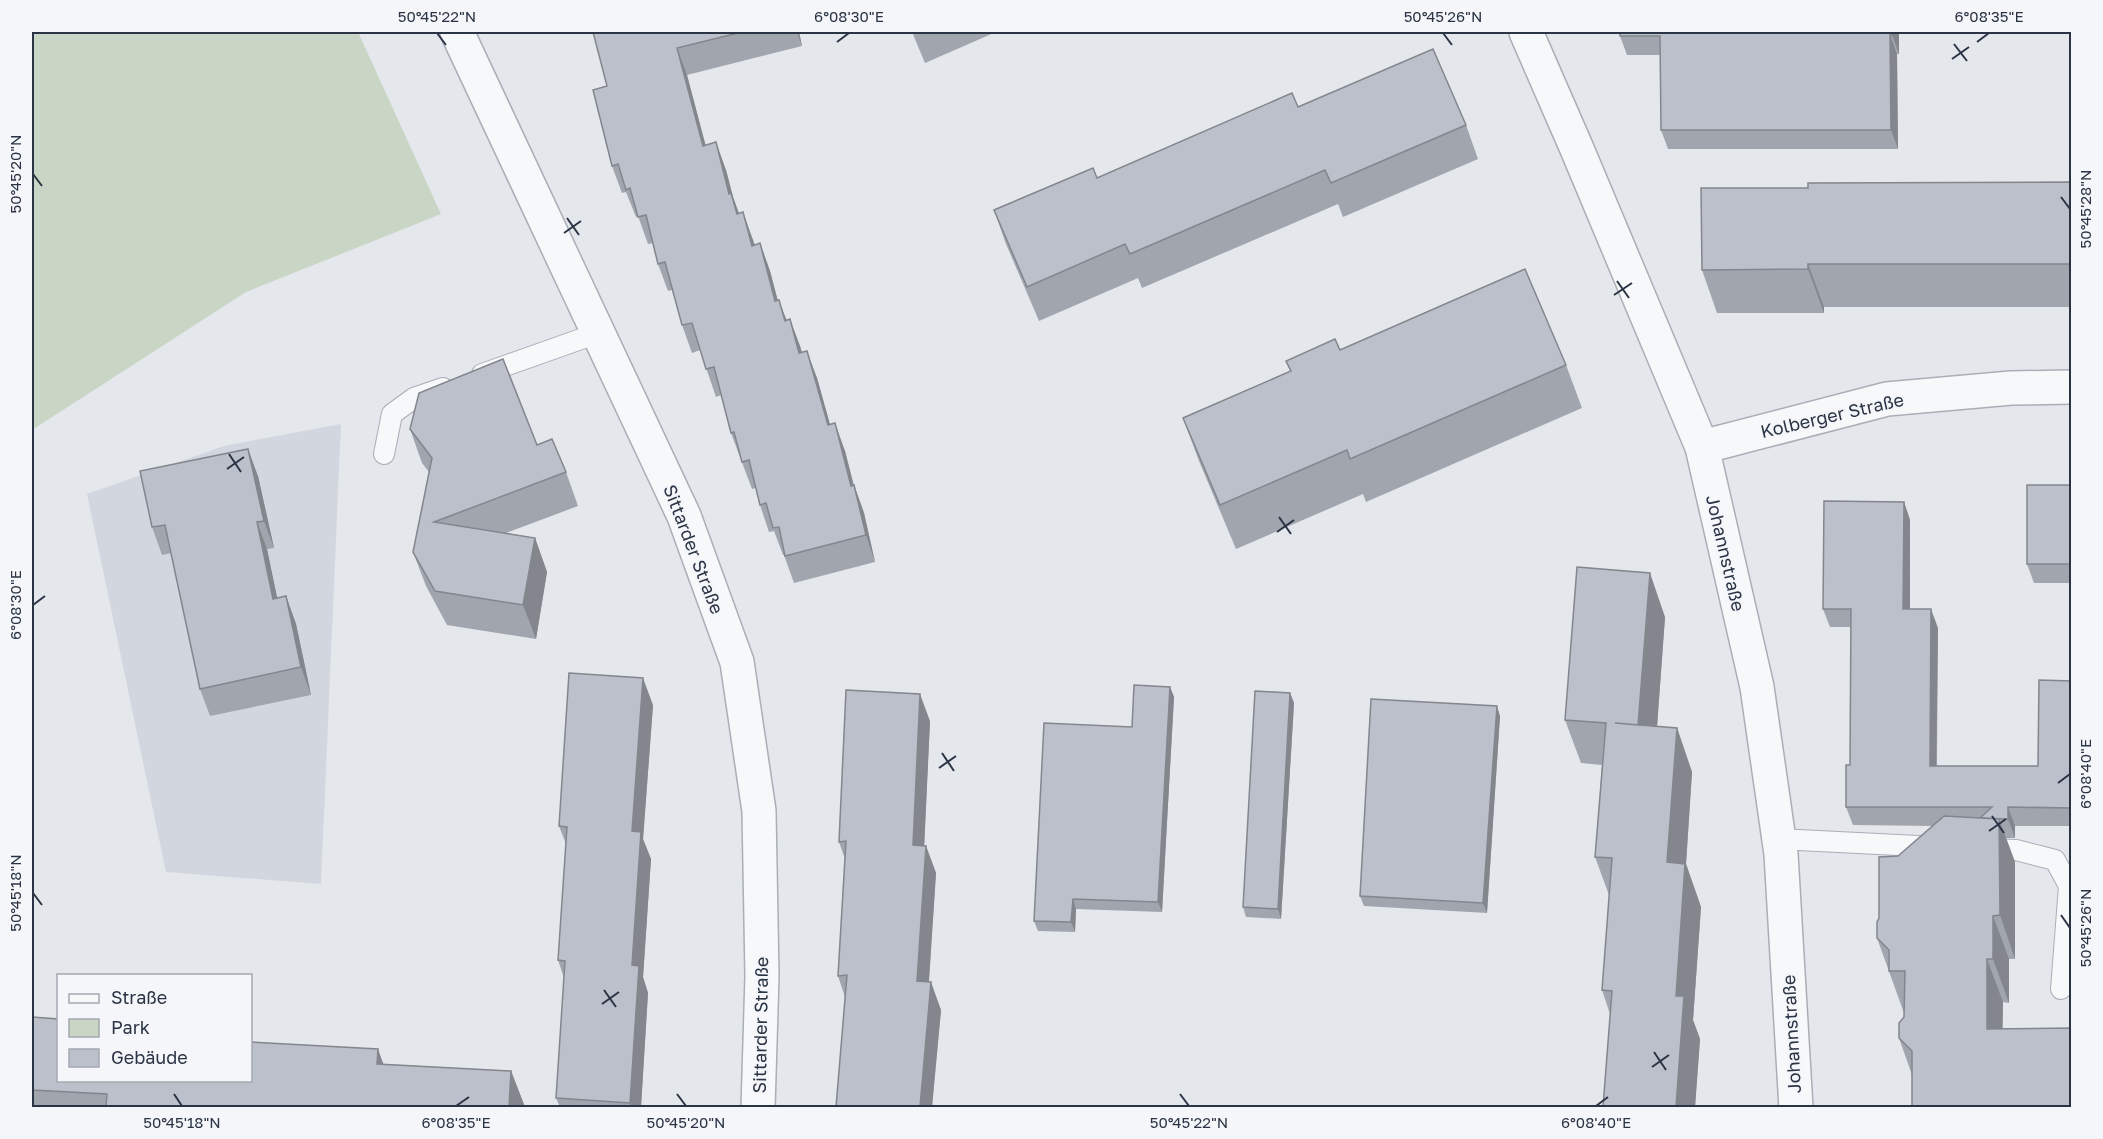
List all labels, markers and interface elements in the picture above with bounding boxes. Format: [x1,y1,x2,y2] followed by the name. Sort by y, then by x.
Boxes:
[398,7,476,25] text: 50°45'22"N
[814,7,884,25] text: 6°08'30"E
[1404,7,1482,25] text: 50°45'26"N
[1954,7,2024,25] text: 6°08'35"E
[6,135,24,213] text: 50°45'20"N
[2076,170,2094,248] text: 50°45'28"N
[1758,388,1906,442] street label: Kolberger Straße
[659,481,729,617] street label: Sittarder Straße
[1702,493,1750,613] street label: Johannstraße
[6,570,24,640] text: 6°08'30"E
[2076,739,2094,809] text: 6°08'40"E
[6,854,24,932] text: 50°45'18"N
[2076,889,2094,967] text: 50°45'26"N
[748,956,772,1094] street label: Sittarder Straße
[57,974,252,1082] legend
[1777,974,1805,1094] street label: Johannstraße
[111,986,167,1008] text: Straße
[111,1016,150,1038] text: Park
[111,1046,188,1068] text: Gebäude
[143,1113,221,1131] text: 50°45'18"N
[421,1113,491,1131] text: 6°08'35"E
[647,1113,725,1131] text: 50°45'20"N
[1150,1113,1228,1131] text: 50°45'22"N
[1561,1113,1631,1131] text: 6°08'40"E

